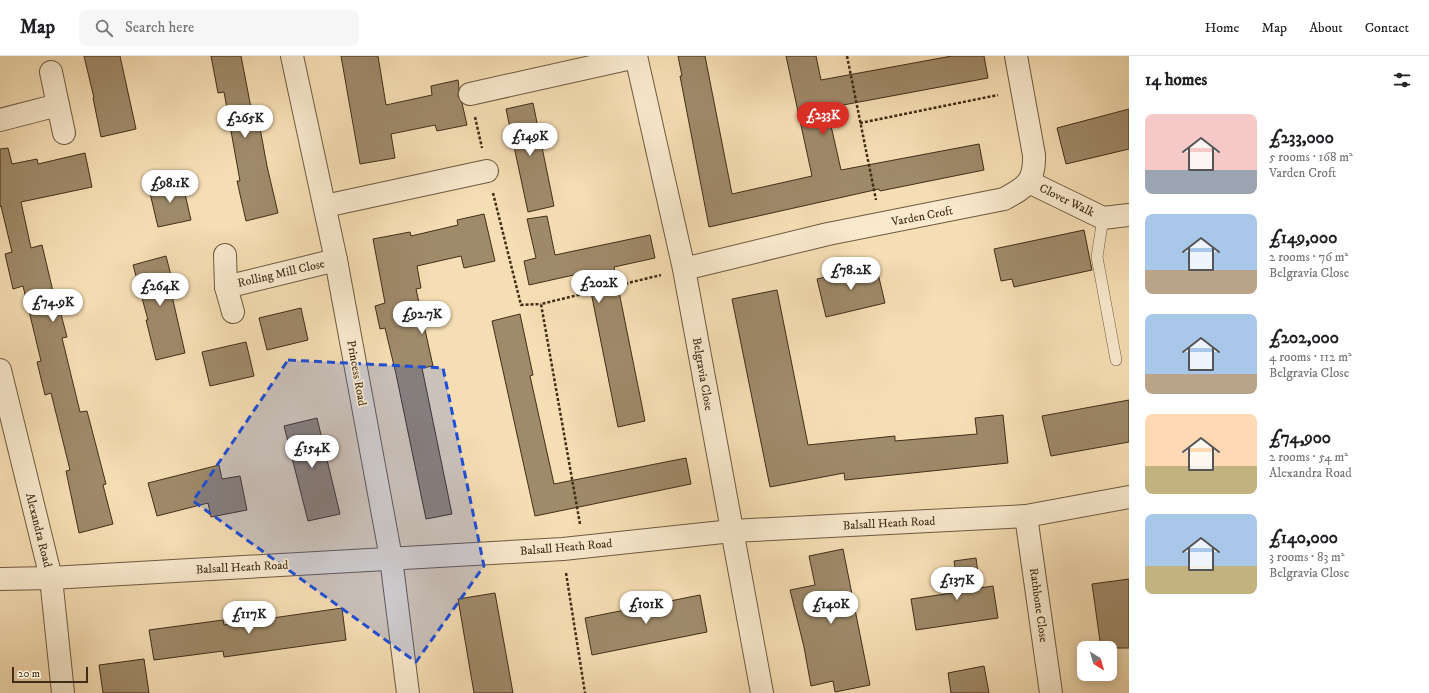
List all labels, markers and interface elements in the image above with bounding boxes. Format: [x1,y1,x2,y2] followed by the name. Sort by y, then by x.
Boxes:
[79,10,359,46] search box
[20,16,55,39] text: Map
[93,17,115,39] icon: search
[125,18,194,37] text: Search here
[1205,19,1239,37] text: Home
[1261,19,1287,37] text: Map
[1309,19,1343,37] text: About
[1365,19,1409,37] text: Contact
[1145,69,1207,91] text: 14 homes
[1391,69,1413,91] icon: filters
[795,102,851,136] pin: £233K
[217,105,273,139] pin: £265K
[806,107,840,123] text: £233K
[226,110,264,126] text: £265K
[502,123,558,157] pin: £149K
[1269,127,1334,149] text: £233,000
[512,128,548,144] text: £149K
[1177,130,1225,178] icon: home
[1269,149,1353,165] text: 5 rooms · 168 m²
[1269,165,1336,181] text: Varden Croft
[137,170,203,204] pin: £98.1K
[151,175,189,191] text: £98.1K
[1037,181,1097,220] street label: Clover Walk
[889,203,954,230] street label: Varden Croft
[1269,227,1337,249] text: £149,000
[1177,230,1225,278] icon: home
[1269,249,1348,265] text: 2 rooms · 76 m²
[236,256,326,291] street label: Rolling Mill Close
[818,257,884,291] pin: £78.2K
[831,262,871,278] text: £78.2K
[1269,265,1349,281] text: Belgravia Close
[571,270,627,304] pin: £202K
[132,273,188,307] pin: £264K
[580,275,618,291] text: £202K
[141,278,179,294] text: £264K
[20,289,86,323] pin: £74.9K
[32,294,74,310] text: £74.9K
[389,301,455,335] pin: £92.7K
[402,306,442,322] text: £92.7K
[1269,327,1339,349] text: £202,000
[1177,330,1225,378] icon: home
[689,336,716,412] street label: Belgravia Close
[343,339,370,407] street label: Princess Road
[1269,349,1352,365] text: 4 rooms · 112 m²
[1269,365,1349,381] text: Belgravia Close
[1269,427,1331,449] text: £74,900
[1177,430,1225,478] icon: home
[284,435,340,469] pin: £154K
[294,440,330,456] text: £154K
[1269,449,1348,465] text: 2 rooms · 54 m²
[1269,465,1352,481] text: Alexandra Road
[22,491,55,569] street label: Alexandra Road
[842,514,936,533] street label: Balsall Heath Road
[1269,527,1338,549] text: £140,000
[1177,530,1225,578] icon: home
[519,536,613,559] street label: Balsall Heath Road
[1269,549,1345,565] text: 3 rooms · 83 m²
[195,558,289,577] street label: Balsall Heath Road
[1269,565,1349,581] text: Belgravia Close
[929,567,985,601] pin: £137K
[1026,567,1051,643] street label: Rathbone Close
[940,572,974,588] text: £137K
[618,591,674,625] pin: £101K
[803,591,859,625] pin: £140K
[629,596,663,612] text: £101K
[812,596,850,612] text: £140K
[221,601,277,635] pin: £117K
[232,606,266,622] text: £117K
[1077,641,1117,681] north arrow
[1077,641,1117,681] map controls
[12,665,88,684] scale bar
[18,667,40,681] text: 20 m

